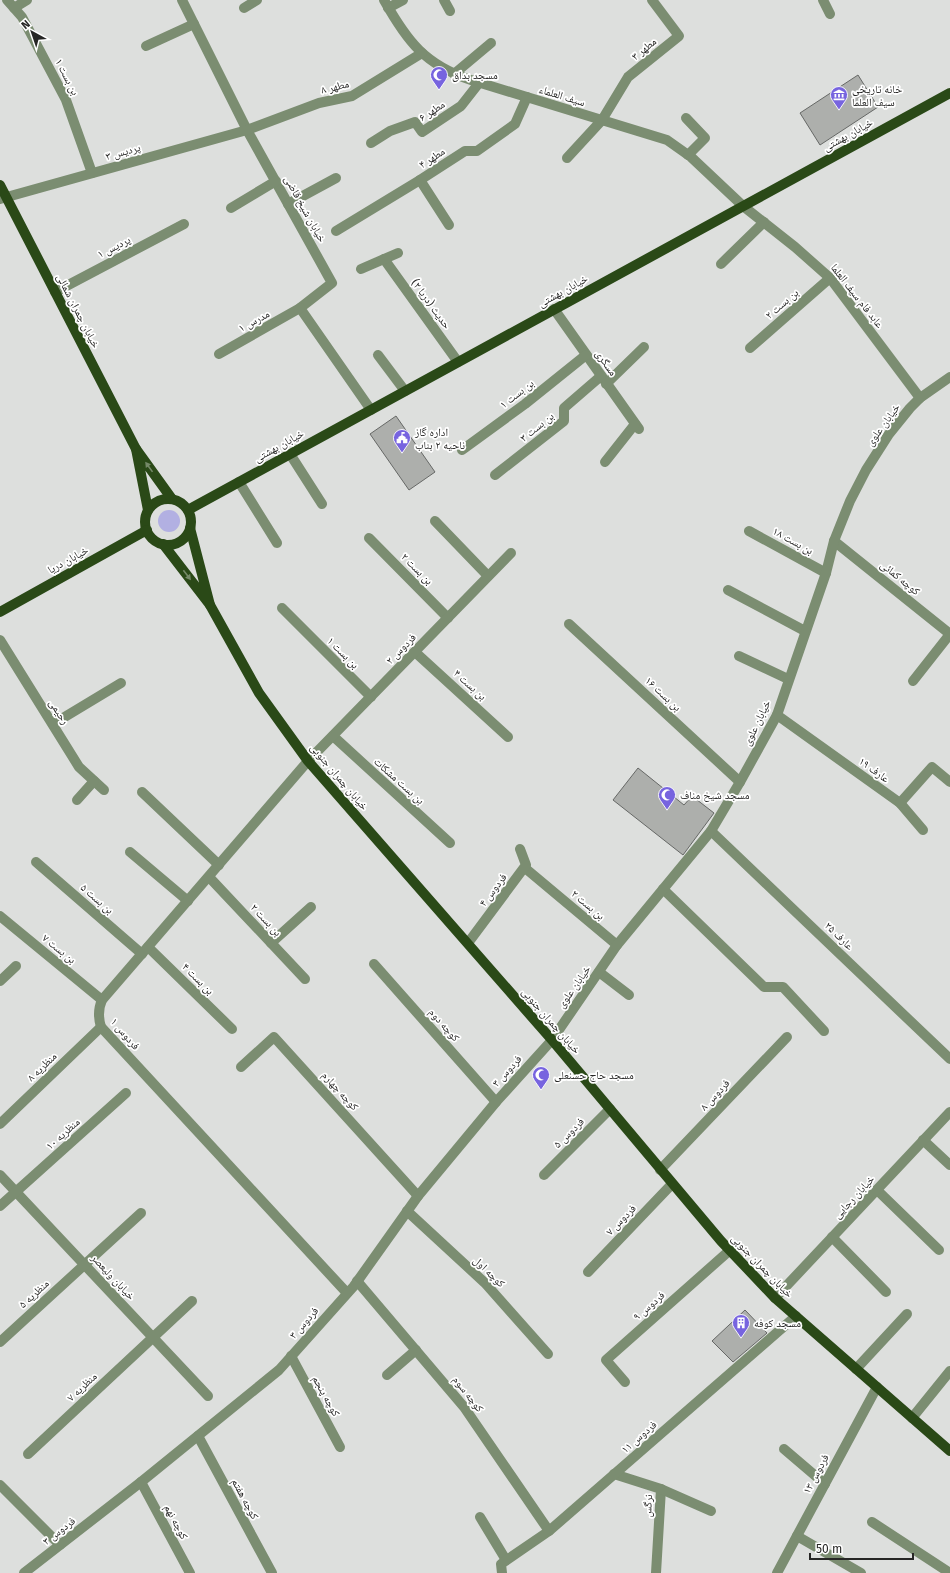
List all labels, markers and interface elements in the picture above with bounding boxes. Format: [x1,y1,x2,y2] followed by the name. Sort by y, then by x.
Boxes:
[12,12,52,52] north arrow
[19,17,33,32] text: N
[629,35,659,63] street label: مطهر ۳
[52,56,82,98] street label: بن بست ۱
[429,65,449,90] mosque icon: مسجد بداق
[452,69,498,82] place label: مسجد بداق
[320,77,350,97] street label: مطهر ۸
[537,83,587,109] street label: سیف العلماء
[852,83,902,109] place label: خانه تاریخی سیف العلما
[829,85,849,110] museum icon: خانه تاریخی سیف العلما
[417,98,447,124] street label: مطهر ۶
[821,116,875,154] street label: خیابان بهشتی
[104,141,142,163] street label: پردیس ۳
[417,145,447,171] street label: مطهر ۴
[281,174,329,244] street label: خیابان شیخ قاضی
[95,233,133,261] street label: پردیس ۱
[828,261,886,331] street label: عابد فام سیف العلما
[54,272,102,350] street label: خیابان چمران شمالی
[536,272,590,310] street label: خیابان بهشتی
[409,277,453,331] street label: حدیث (دریا ۲)
[763,286,801,322] street label: بن بست ۲
[236,307,272,335] street label: مدرس ۱
[592,348,620,378] street label: مسگری
[497,377,537,411] street label: بن بست ۱
[863,401,903,449] street label: خیابان علوی
[518,409,556,445] street label: بن بست ۳
[414,426,465,452] place label: اداره گاز ناحیه ۲ بناب
[252,427,306,465] street label: خیابان بهشتی
[392,428,412,453] public building icon: اداره گاز ناحیه ۲ بناب
[145,462,153,472] one-way arrow
[770,525,816,557] street label: بن بست ۱۸
[45,544,91,576] street label: خیابان دریا
[398,550,436,588] street label: بن بست ۲
[878,558,923,598] street label: کوچه کمائی
[183,570,191,581] one-way arrow
[383,631,419,667] street label: فردوس ۲
[324,634,362,672] street label: بن بست ۱
[451,667,489,703] street label: بن بست ۴
[642,674,684,714] street label: بن بست ۱۶
[46,697,72,727] street label: رحیمی
[740,698,774,748] street label: خیابان علوی
[307,741,371,813] street label: خیابان چمران جنوبی
[371,755,427,807] street label: بن بست مشکات
[856,755,892,786] street label: عارف ۱۹
[657,785,677,810] mosque icon: مسجد شیخ مناف
[680,789,750,802] place label: مسجد شیخ مناف
[476,871,510,909] street label: فردوس ۴
[78,881,116,917] street label: بن بست ۵
[569,887,607,923] street label: بن بست ۲
[248,901,284,939] street label: بن بست ۲
[822,919,856,953] street label: عارف ۲۵
[40,931,78,967] street label: بن بست ۷
[179,960,217,998] street label: بن بست ۴
[555,963,593,1011] street label: خیابان علوی
[519,985,583,1057] street label: خیابان چمران جنوبی
[426,1006,462,1045] street label: کوچه دوم
[108,1015,143,1053] street label: فردوس ۱
[24,1050,60,1084] street label: منظریه ۸
[490,1052,525,1089] street label: فردوس ۳
[531,1065,551,1090] mosque icon: مسجد حاج حسنعلی
[319,1069,361,1114] street label: کوچه چهارم
[554,1069,634,1082] place label: مسجد حاج حسنعلی
[697,1076,733,1113] street label: فردوس ۸
[43,1115,83,1153] street label: منظریه ۱۰
[551,1115,587,1151] street label: فردوس ۵
[831,1173,877,1221] street label: خیابان رجایی
[603,1202,639,1238] street label: فردوس ۷
[729,1232,795,1300] street label: خیابان چمران جنوبی
[88,1251,138,1303] street label: خیابان ولیعصر
[470,1254,508,1290] street label: کوچه اول
[16,1277,52,1311] street label: منظریه ۵
[630,1288,668,1323] street label: فردوس ۹
[287,1304,322,1342] street label: فردوس ۳
[731,1313,751,1338] building icon: مسجد کوفه
[754,1317,801,1330] place label: مسجد کوفه
[64,1370,100,1404] street label: منظریه ۷
[309,1373,343,1420] street label: کوچه پنجم
[450,1373,486,1415] street label: کوچه سوم
[619,1418,660,1456] street label: فردوس ۱۱
[800,1452,832,1496] street label: فردوس ۱۳
[228,1476,261,1522] street label: کوچه هفتم
[641,1494,655,1518] street label: نرگس
[161,1502,191,1543] street label: کوچه نهم
[40,1514,78,1548] street label: فردوس ۳
[810,1535,913,1561] scale bar
[816,1542,842,1556] text: 50 m

